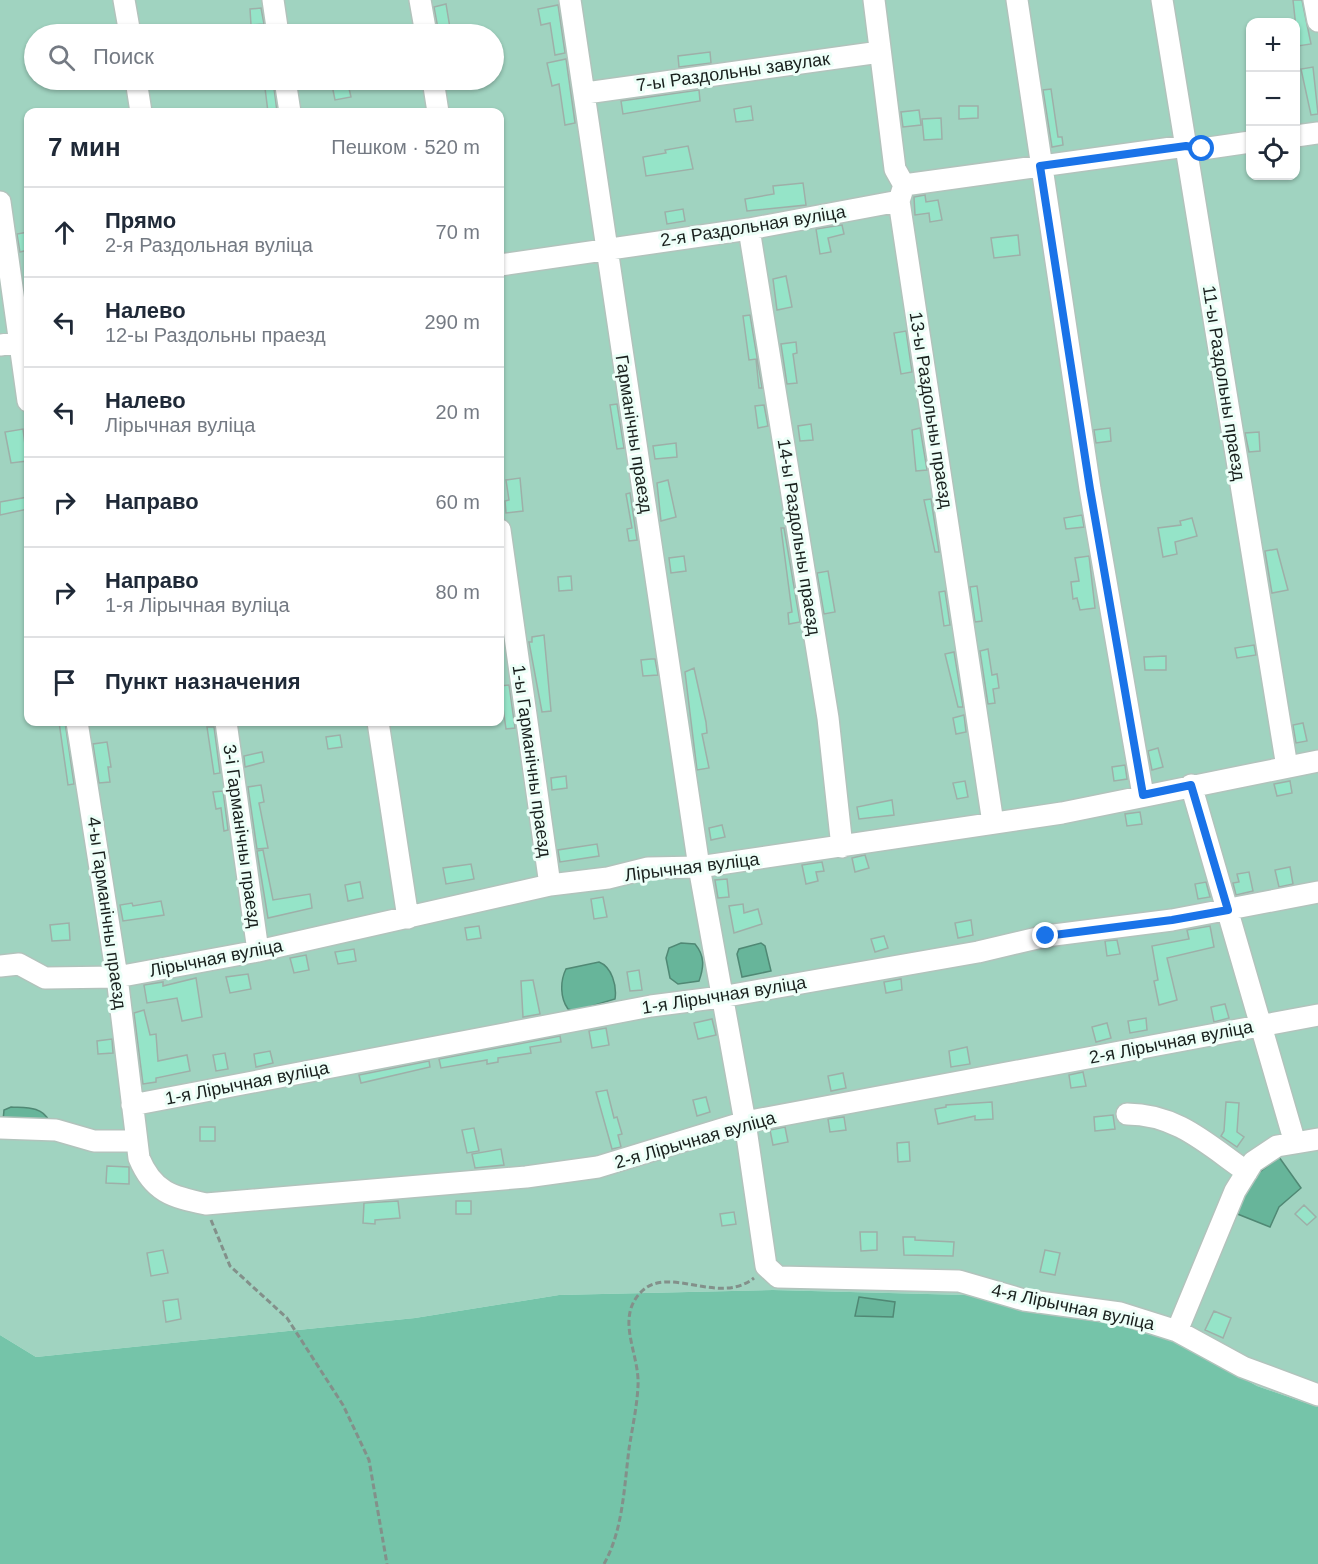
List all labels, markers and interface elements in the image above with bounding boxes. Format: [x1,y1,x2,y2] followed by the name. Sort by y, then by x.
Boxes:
[1246,18,1300,180] map controls
[1246,18,1300,72] button: +
[24,24,504,90] search box
[45,41,78,74] icon: search
[93,44,154,69] text: Поиск
[635,48,831,95] street label: 7-ы Раздольны завулак
[1246,72,1300,126] button: −
[1246,126,1300,180] button: locate
[48,132,121,162] text: 7 мин
[1188,135,1214,161] route start
[331,136,480,158] text: Пешком · 520 m
[659,201,848,251] street label: 2-я Раздольная вуліца
[105,208,176,233] text: Прямо
[48,216,81,249] icon: ahead
[436,221,480,243] text: 70 m
[105,234,313,256] text: 2-я Раздольная вуліца
[1199,284,1249,482] street label: 11-ы Раздольны праезд
[105,298,186,323] text: Налево
[48,306,81,339] icon: left
[906,310,956,510] street label: 13-ы Раздольны праезд
[424,311,480,333] text: 290 m
[105,324,326,346] text: 12-ы Раздольны праезд
[612,353,656,515] street label: Гарманічны праезд
[105,388,186,413] text: Налево
[48,396,81,429] icon: left
[436,401,480,423] text: 20 m
[105,414,255,436] text: Лірычная вуліца
[774,437,824,637] street label: 14-ы Раздольны праезд
[48,486,81,519] icon: right
[105,489,199,514] text: Направо
[436,491,480,513] text: 60 m
[105,568,199,593] text: Направо
[48,576,81,609] icon: right
[436,581,480,603] text: 80 m
[105,594,290,616] text: 1-я Лірычная вуліца
[509,664,555,859] street label: 1-ы Гарманічны праезд
[48,666,81,699] icon: arrive
[105,669,301,694] text: Пункт назначения
[219,743,265,930] street label: 3-і Гарманічны праезд
[84,816,130,1011] street label: 4-ы Гарманічны праезд
[624,849,761,885] street label: Лірычная вуліца
[1032,922,1058,948] route end
[148,935,285,981] street label: Лірычная вуліца
[640,972,809,1018] street label: 1-я Лірычная вуліца
[1088,1016,1255,1068] street label: 2-я Лірычная вуліца
[164,1057,331,1109] street label: 1-я Лірычная вуліца
[612,1107,779,1173] street label: 2-я Лірычная вуліца
[990,1280,1157,1334] street label: 4-я Лірычная вуліца

